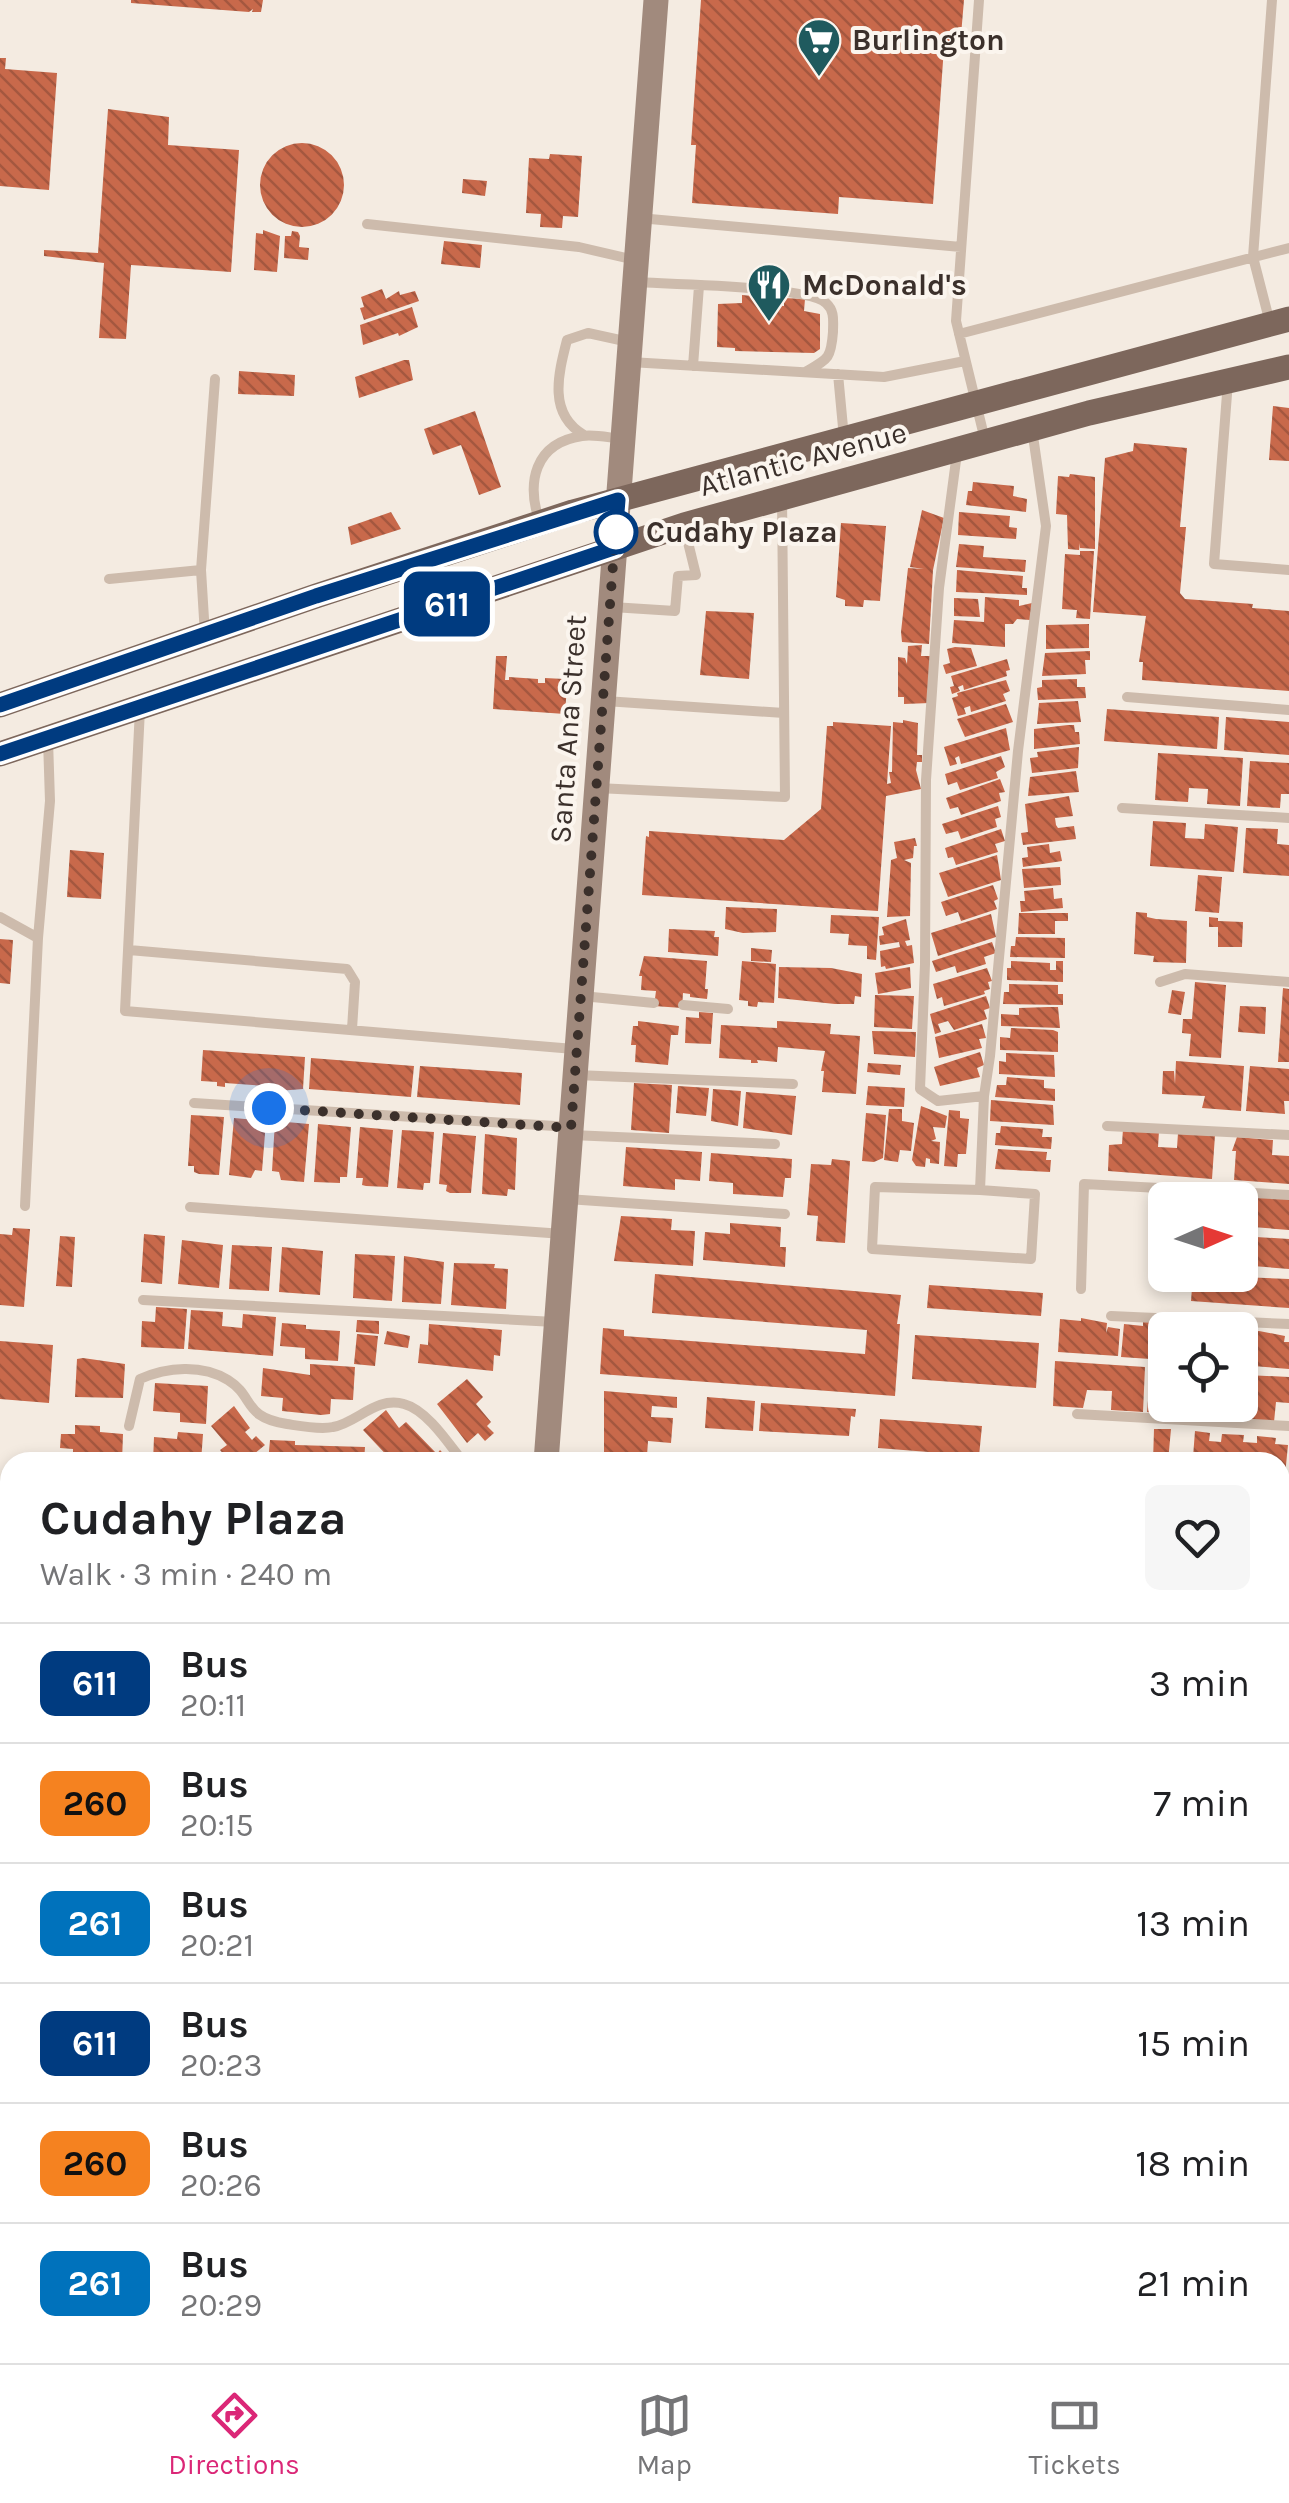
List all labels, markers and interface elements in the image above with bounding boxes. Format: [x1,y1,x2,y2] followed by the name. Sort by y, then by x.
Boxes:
[796,17,842,78] supermarket icon: Burlington
[852,22,1005,58] place label: Burlington
[746,262,792,323] restaurant icon: McDonald's
[802,267,967,303] place label: McDonald's
[695,414,911,504] street label: Atlantic Avenue
[595,511,637,553] marker: Cudahy Plaza
[646,514,838,550] place label: Cudahy Plaza
[390,572,504,636] line badge: 611
[424,584,470,625] text: 611
[542,614,594,844] street label: Santa Ana Street
[244,1083,294,1133] your location
[1148,1182,1258,1292] north arrow
[1148,1182,1258,1422] map controls
[1148,1312,1258,1422] button: locate
[1145,1485,1250,1590] button: heart
[40,1490,347,1546] text: Cudahy Plaza
[40,1556,332,1593] text: Walk · 3 min · 240 m
[180,1642,249,1687] text: Bus
[1149,1661,1250,1706] text: 3 min
[72,1663,118,1704] text: 611
[180,1687,246,1724] text: 20:11
[180,1762,249,1807] text: Bus
[1153,1781,1250,1826] text: 7 min
[63,1783,127,1824] text: 260
[180,1807,254,1844] text: 20:15
[180,1882,249,1927] text: Bus
[1136,1901,1250,1946] text: 13 min
[68,1903,122,1944] text: 261
[180,1927,254,1964] text: 20:21
[180,2002,249,2047] text: Bus
[1137,2021,1250,2066] text: 15 min
[72,2023,118,2064] text: 611
[180,2047,262,2084] text: 20:23
[180,2122,249,2167] text: Bus
[1135,2141,1250,2186] text: 18 min
[63,2143,127,2184] text: 260
[180,2167,262,2204] text: 20:26
[180,2242,249,2287] text: Bus
[1137,2261,1250,2306] text: 21 min
[68,2263,122,2304] text: 261
[180,2287,262,2324] text: 20:29
[168,2388,300,2481] tab: Directions
[636,2388,692,2481] tab: Map
[1028,2388,1121,2481] tab: Tickets

